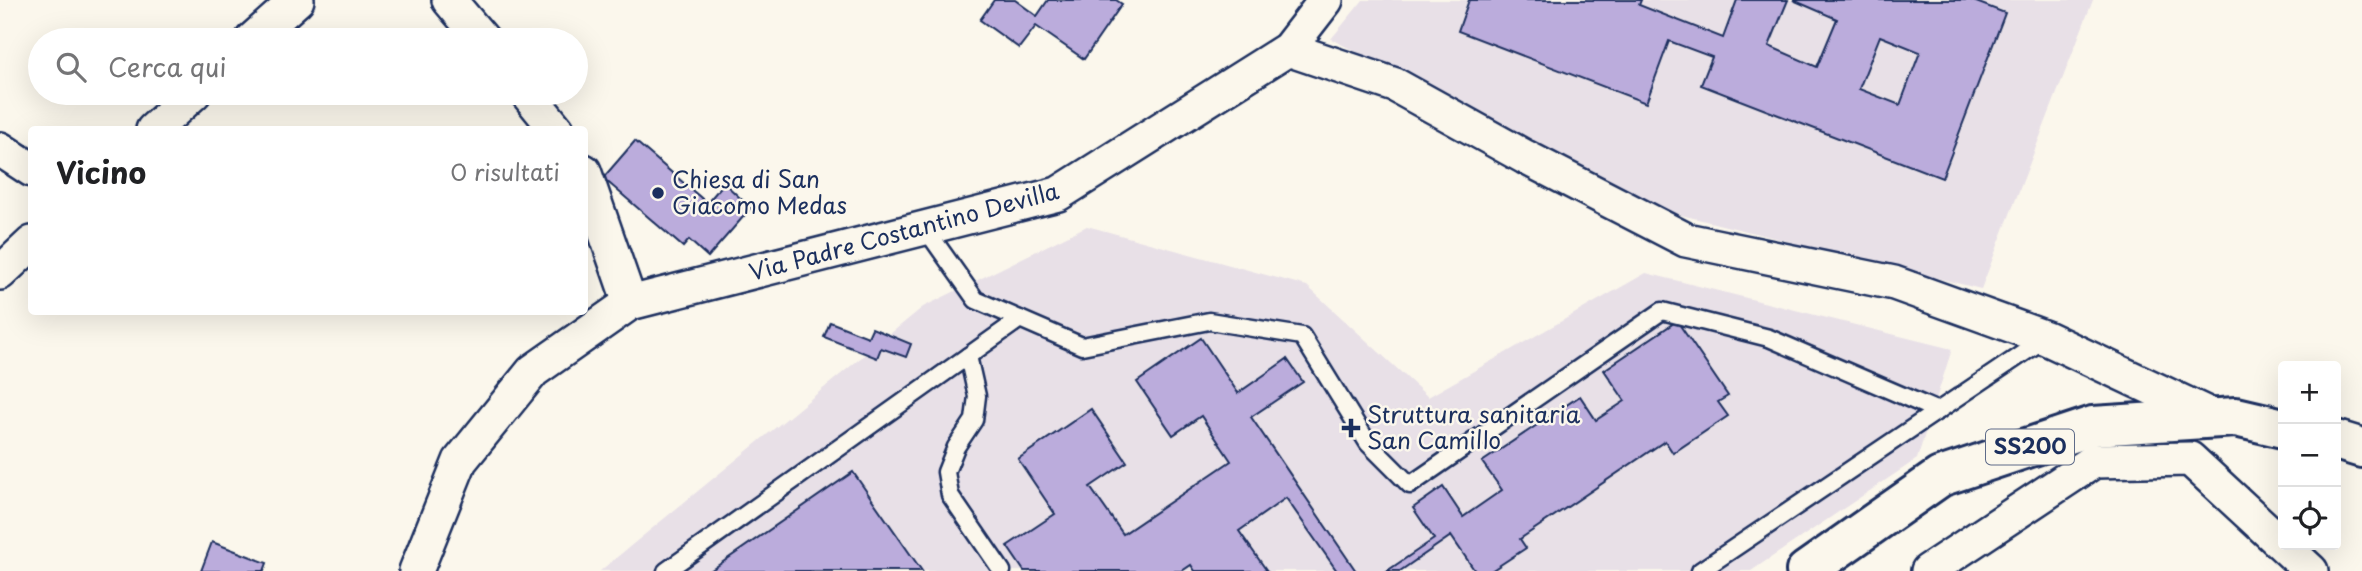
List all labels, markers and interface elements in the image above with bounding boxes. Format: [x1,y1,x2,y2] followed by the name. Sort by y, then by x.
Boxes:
[28,28,588,105] search box
[108,47,227,86] text: Cerca qui
[52,48,90,86] icon: search
[56,149,146,194] text: Vicino
[450,154,560,189] text: 0 risultati
[672,161,847,222] place label: Chiesa di San Giacomo Medas
[745,172,1063,289] street label: Via Padre Costantino Devilla
[650,185,666,201] marker: Chiesa di San Giacomo Medas
[2278,361,2341,550] map controls
[2278,361,2341,424] button: +
[1367,396,1581,457] place label: Struttura sanitaria San Camillo
[1341,418,1361,438] marker: Struttura sanitaria San Camillo
[2278,424,2341,487] button: −
[1986,430,2074,464] road number: SS200
[2278,487,2341,550] button: locate

